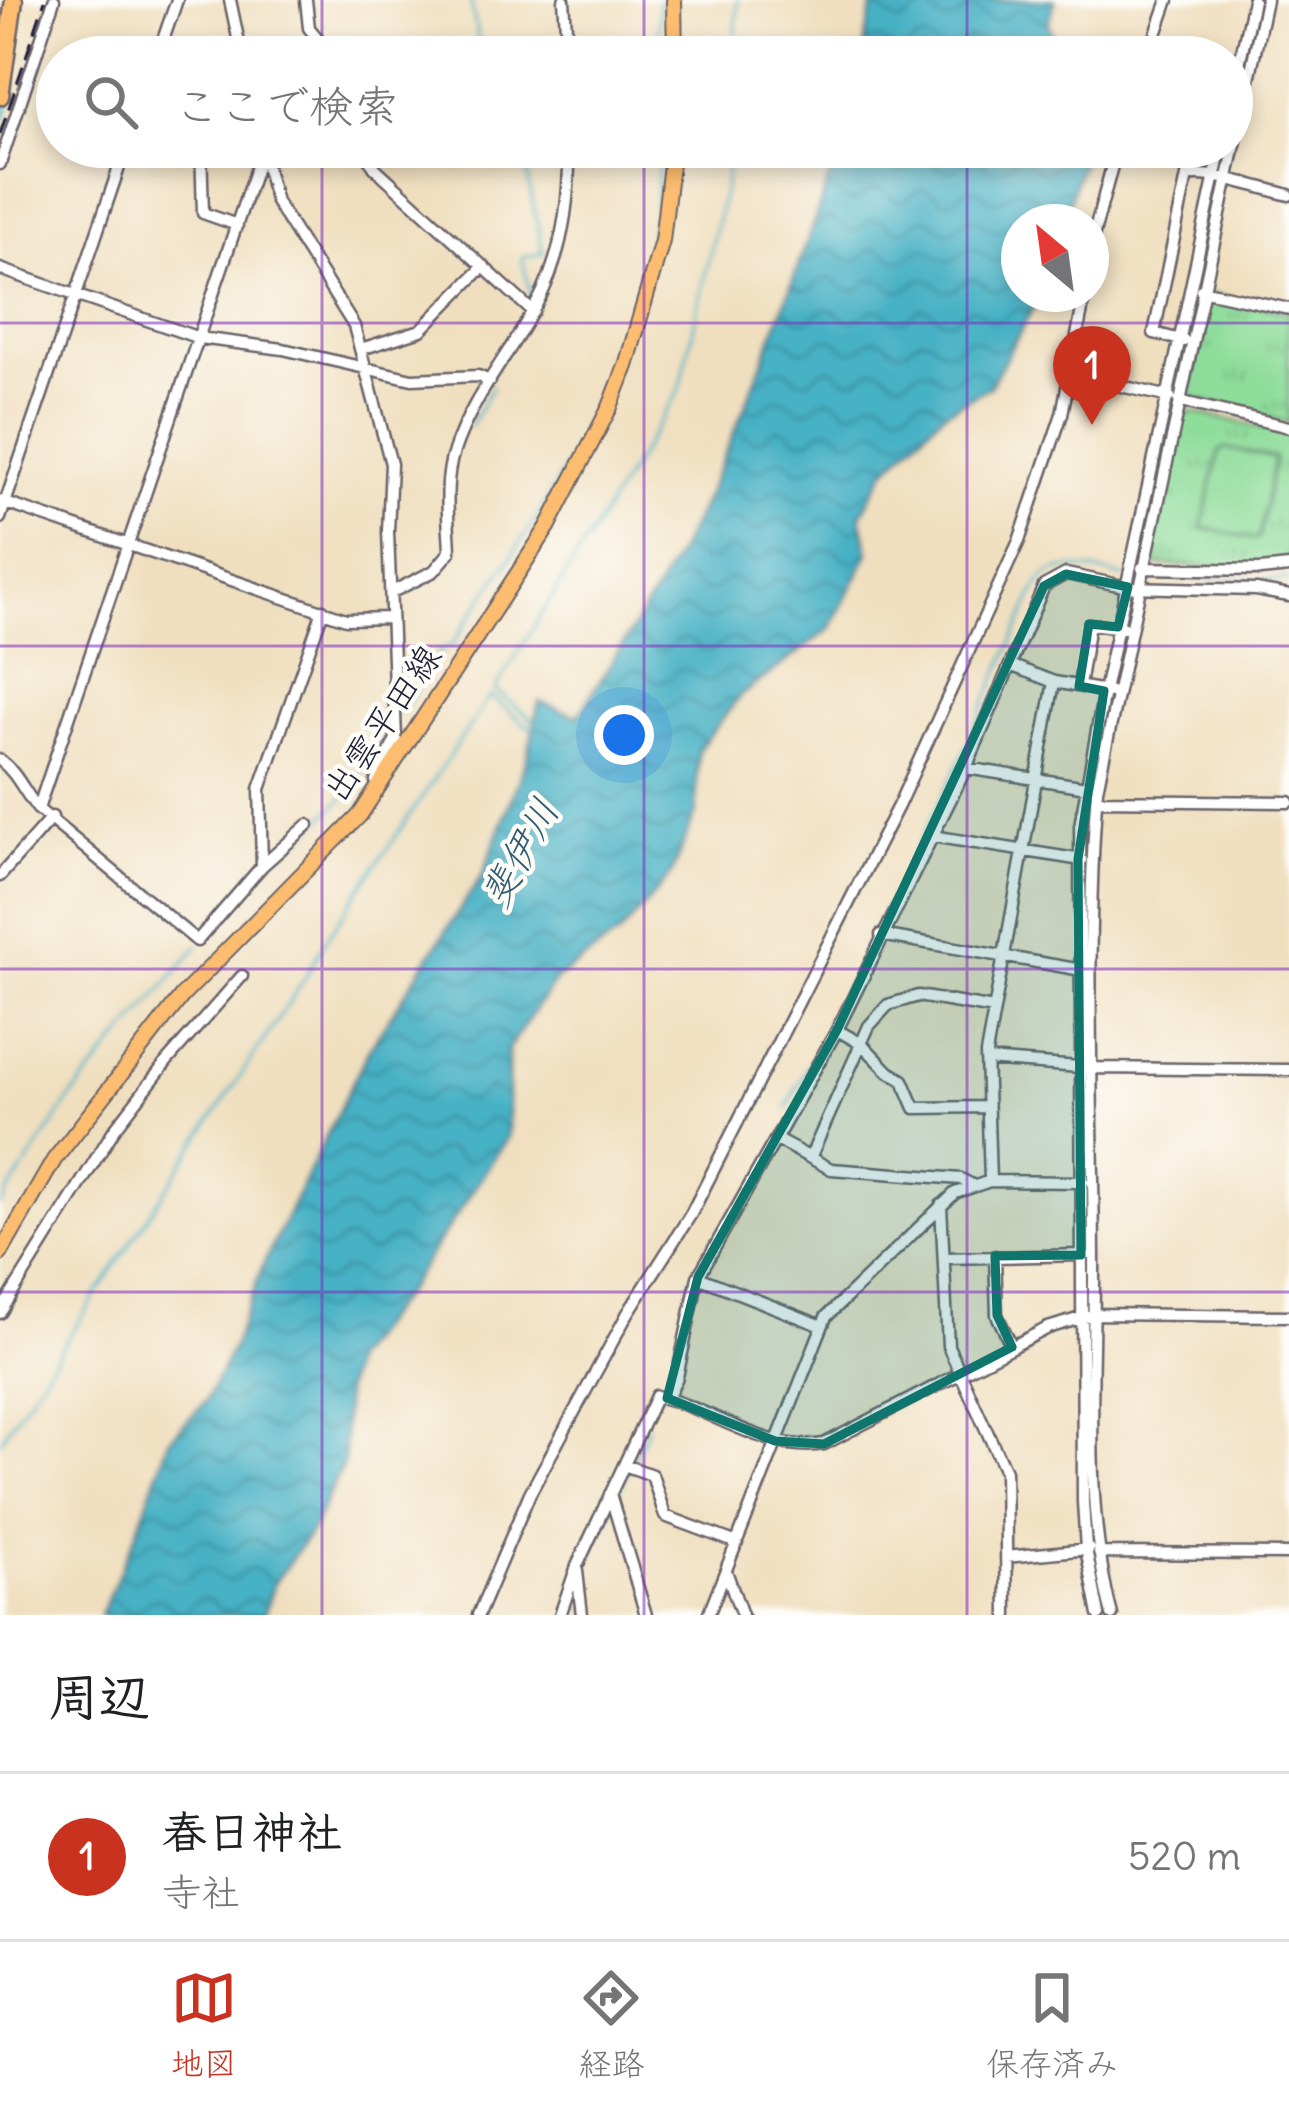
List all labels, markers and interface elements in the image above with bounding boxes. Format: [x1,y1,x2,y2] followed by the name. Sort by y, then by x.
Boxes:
[36,36,1253,168] search box
[78,69,144,135] icon: search
[174,78,399,134] text: ここで検索
[1001,204,1109,312] north arrow
[1053,326,1131,425] pin: 1
[313,636,451,810] street label: 出雲平田線
[594,705,654,765] your location
[470,790,570,916] water label: 斐伊川
[48,1665,150,1729] text: 周辺
[162,1804,342,1860] text: 春日神社
[79,1832,95,1881] text: 1
[1128,1832,1241,1881] text: 520 m
[162,1868,240,1917] text: 寺社
[171,1965,237,2085] tab: 地図
[578,1965,644,2085] tab: 経路
[986,1965,1118,2085] tab: 保存済み

